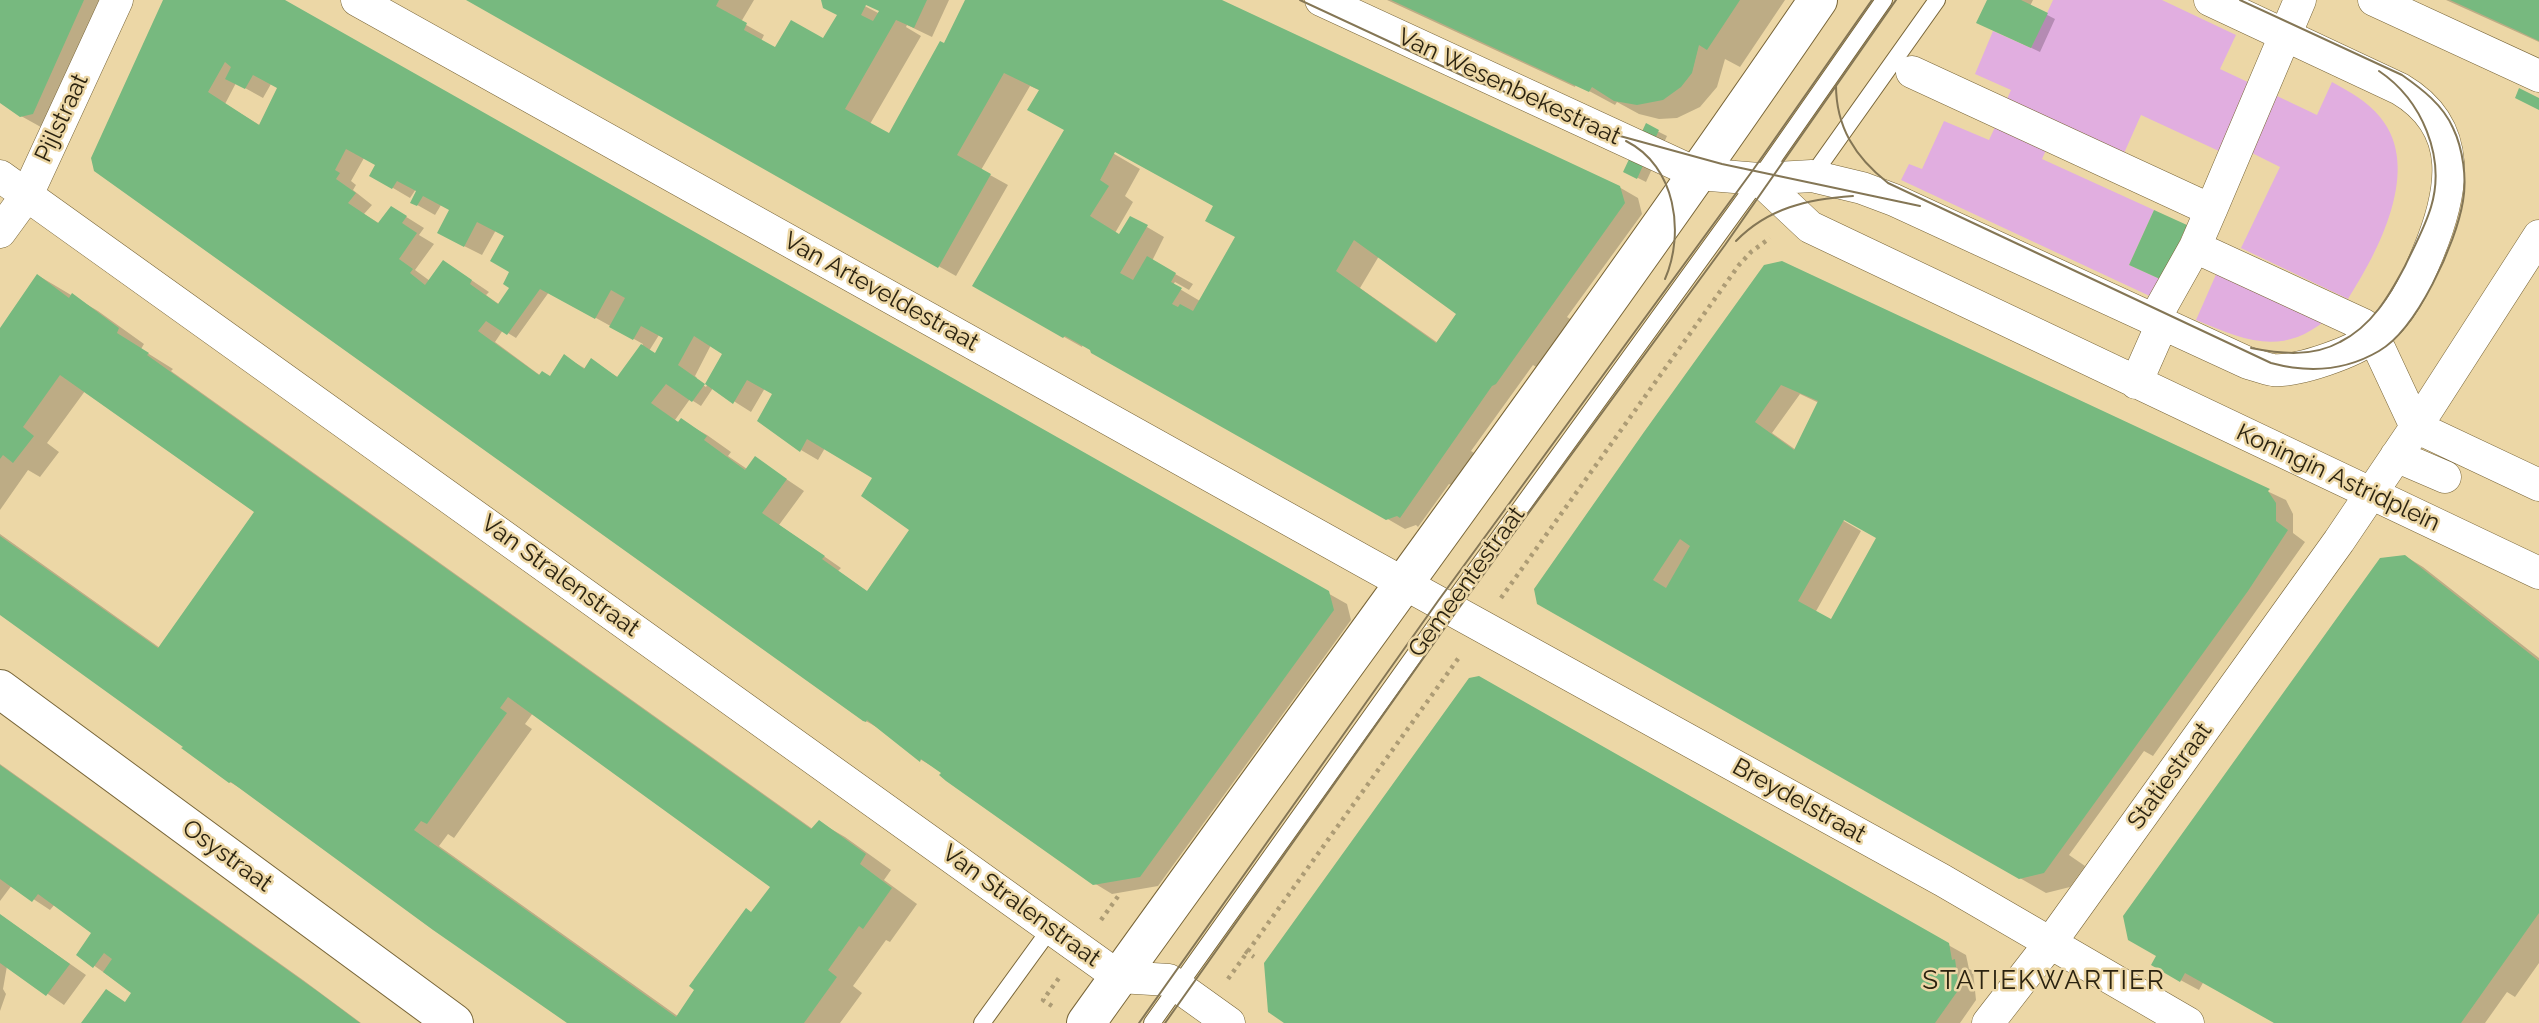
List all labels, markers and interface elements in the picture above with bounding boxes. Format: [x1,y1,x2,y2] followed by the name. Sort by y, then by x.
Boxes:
[1393,23,1625,151] street label: Van Wesenbekestraat
[29,69,95,167] street label: Pijlstraat
[778,226,984,358] street label: Van Arteveldestraat
[2232,418,2444,538] street label: Koningin Astridplein
[1403,501,1531,663] street label: Gemeentestraat
[475,509,645,643] street label: Van Stralenstraat
[2122,717,2218,835] street label: Statiestraat
[1727,753,1871,849] street label: Breydelstraat
[176,814,278,898] street label: Osystraat
[936,839,1106,973] street label: Van Stralenstraat
[1924,965,2164,997] district label: STATIEKWARTIER

